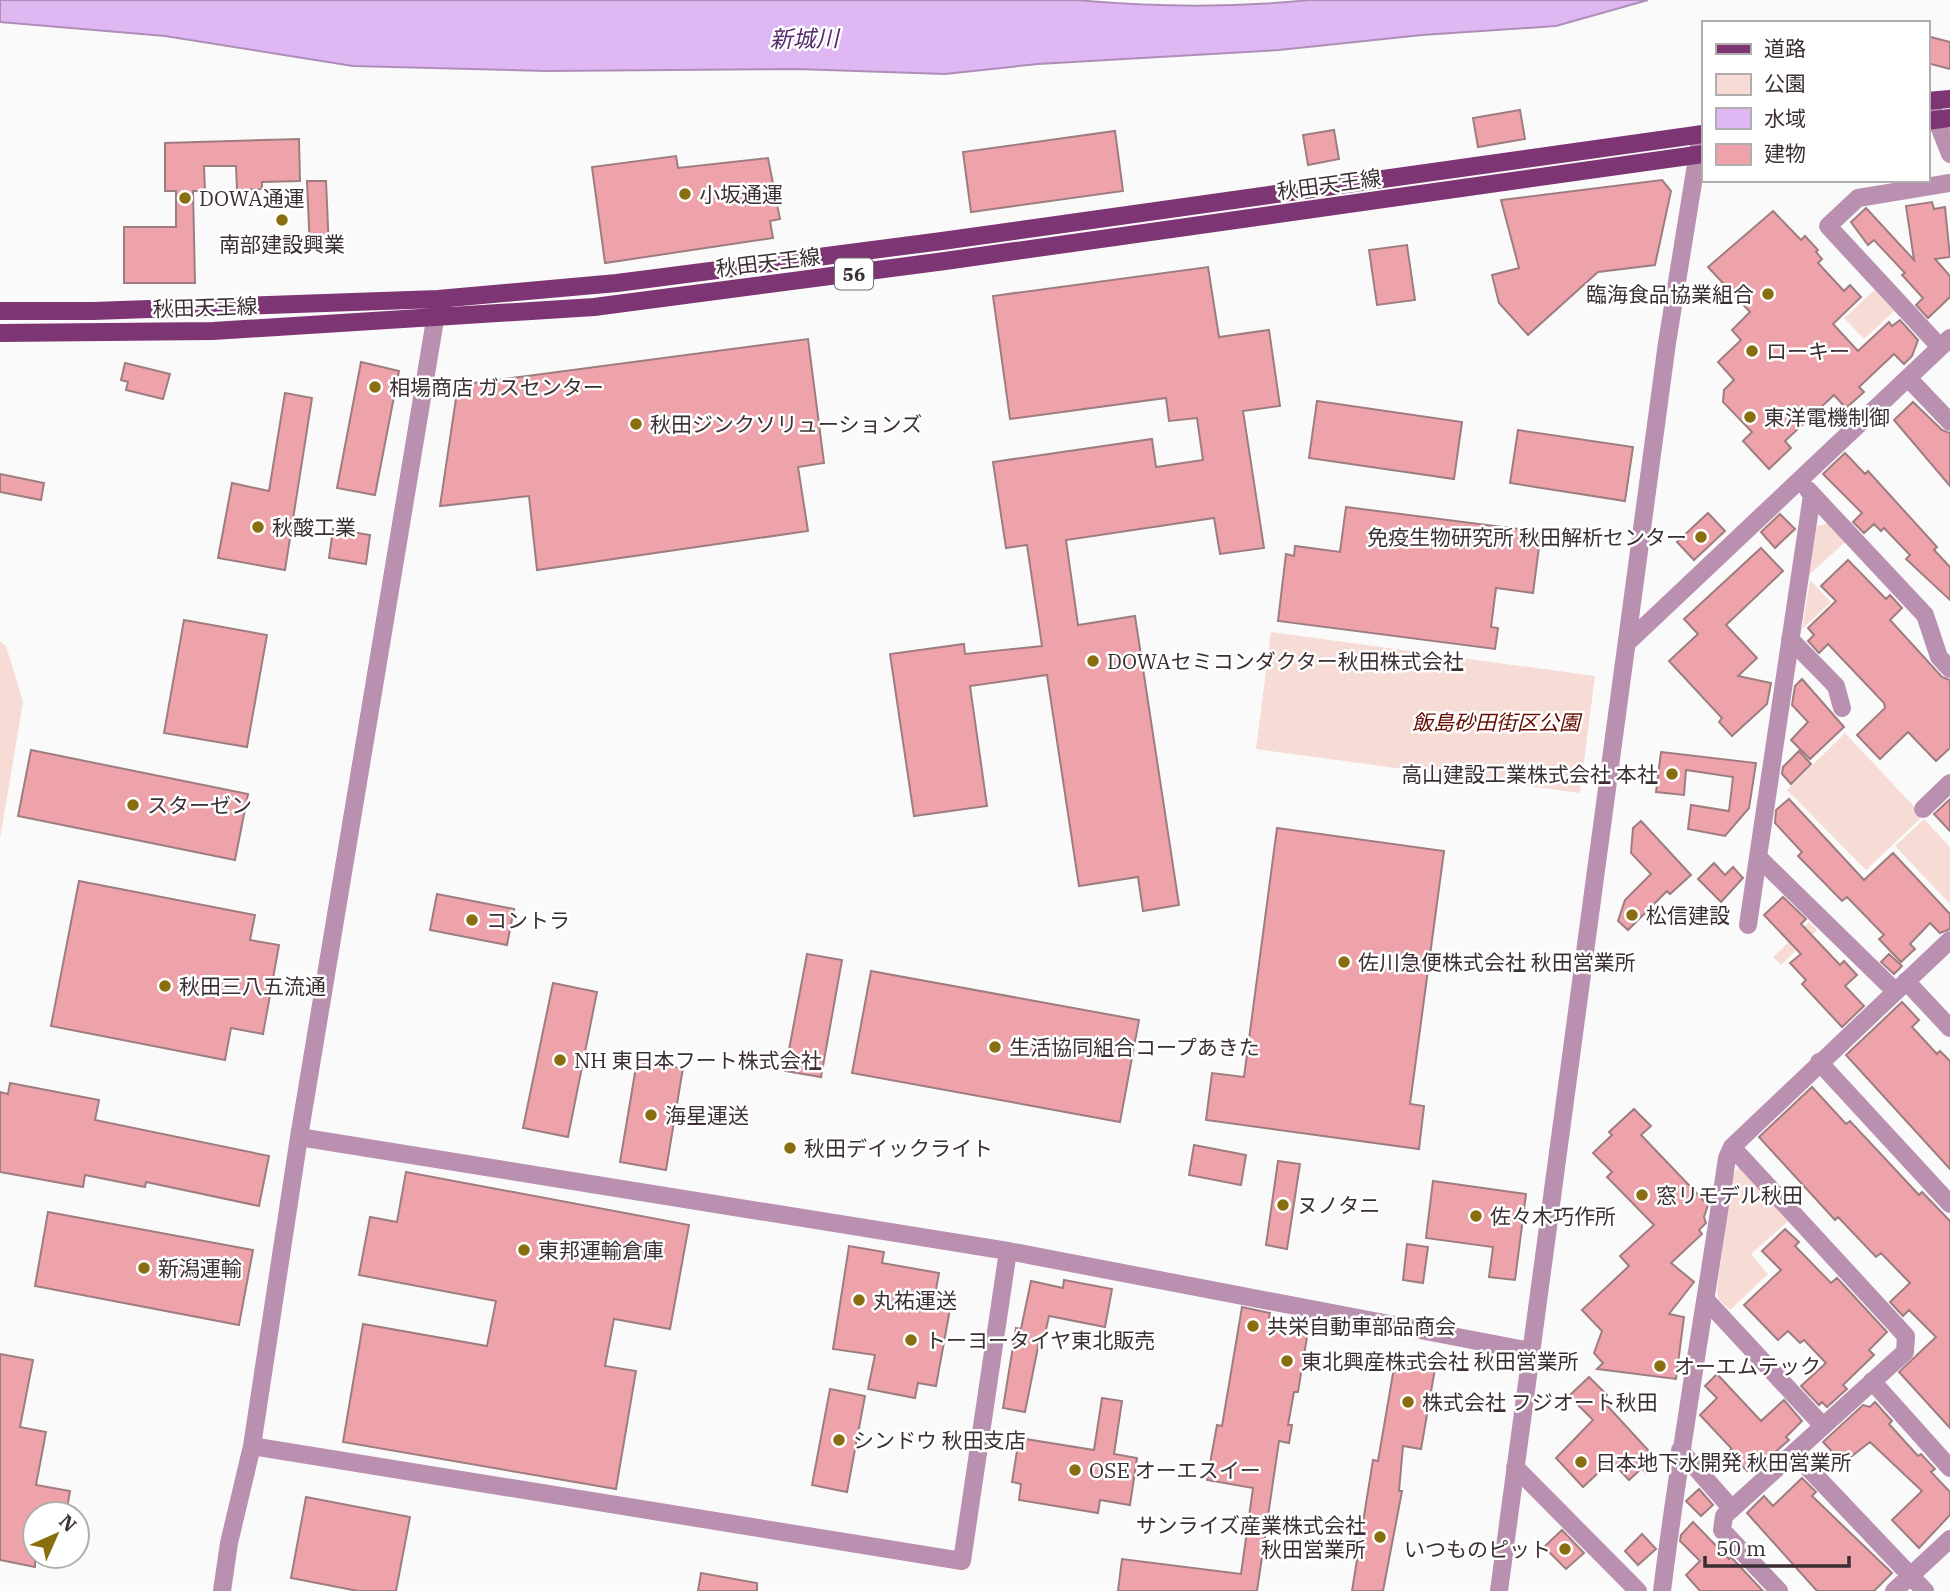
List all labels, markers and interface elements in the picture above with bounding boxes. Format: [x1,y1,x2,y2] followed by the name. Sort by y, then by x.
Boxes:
[1702,21,1929,182] legend
[769,22,842,54] water label: 新城川
[1764,34,1806,62] text: 道路
[1764,69,1806,97] text: 公園
[1764,104,1806,132] text: 水域
[1764,139,1806,167] text: 建物
[1275,163,1383,205] street label: 秋田天王線
[699,180,783,208] place label: 小坂通運
[199,184,305,212] place label: DOWA通運
[677,186,693,202] marker: 小坂通運
[177,190,193,206] marker: DOWA通運
[274,212,290,228] marker: 南部建設興業
[219,230,345,258] place label: 南部建設興業
[714,242,822,282] street label: 秋田天王線
[835,258,873,290] road number: 56
[1586,280,1754,308] place label: 臨海食品協業組合
[1760,286,1776,302] marker: 臨海食品協業組合
[152,291,258,323] street label: 秋田天王線
[1766,337,1850,365] place label: ローキー
[1744,343,1760,359] marker: ローキー
[389,373,604,401] place label: 相場商店 ガスセンター
[367,379,383,395] marker: 相場商店 ガスセンター
[1764,403,1890,431] place label: 東洋電機制御
[1742,409,1758,425] marker: 東洋電機制御
[650,410,922,438] place label: 秋田ジンクソリューションズ
[628,416,644,432] marker: 秋田ジンクソリューションズ
[272,513,356,541] place label: 秋酸工業
[250,519,266,535] marker: 秋酸工業
[1367,523,1687,551] place label: 免疫生物研究所 秋田解析センター
[1693,529,1709,545] marker: 免疫生物研究所 秋田解析センター
[1107,647,1464,675] place label: DOWAセミコンダクター秋田株式会社
[1085,653,1101,669] marker: DOWAセミコンダクター秋田株式会社
[1412,708,1583,736] park label: 飯島砂田街区公園
[1401,760,1658,788] place label: 高山建設工業株式会社 本社
[1664,766,1680,782] marker: 高山建設工業株式会社 本社
[147,791,252,819] place label: スターゼン
[125,797,141,813] marker: スターゼン
[1646,901,1730,929] place label: 松信建設
[486,906,570,934] place label: コントラ
[1624,907,1640,923] marker: 松信建設
[464,912,480,928] marker: コントラ
[1358,948,1636,976] place label: 佐川急便株式会社 秋田営業所
[1336,954,1352,970] marker: 佐川急便株式会社 秋田営業所
[179,972,326,1000] place label: 秋田三八五流通
[157,978,173,994] marker: 秋田三八五流通
[1009,1033,1260,1061] place label: 生活協同組合コープあきた
[987,1039,1003,1055] marker: 生活協同組合コープあきた
[574,1046,822,1074] place label: NH 東日本フート株式会社
[552,1052,568,1068] marker: NH 東日本フート株式会社
[665,1101,749,1129] place label: 海星運送
[643,1107,659,1123] marker: 海星運送
[804,1134,993,1162] place label: 秋田デイックライト
[782,1140,798,1156] marker: 秋田デイックライト
[1656,1181,1803,1209] place label: 窓リモデル秋田
[1634,1187,1650,1203] marker: 窓リモデル秋田
[1297,1191,1380,1219] place label: ヌノタニ
[1275,1197,1291,1213] marker: ヌノタニ
[1490,1202,1616,1230] place label: 佐々木巧作所
[1468,1208,1484,1224] marker: 佐々木巧作所
[538,1236,664,1264] place label: 東邦運輸倉庫
[516,1242,532,1258] marker: 東邦運輸倉庫
[158,1254,242,1282] place label: 新潟運輸
[136,1260,152,1276] marker: 新潟運輸
[873,1286,957,1314] place label: 丸祐運送
[851,1292,867,1308] marker: 丸祐運送
[1267,1312,1456,1340] place label: 共栄自動車部品商会
[1245,1318,1261,1334] marker: 共栄自動車部品商会
[925,1326,1155,1354] place label: トーヨータイヤ東北販売
[903,1332,919,1348] marker: トーヨータイヤ東北販売
[1301,1347,1579,1375] place label: 東北興産株式会社 秋田営業所
[1674,1352,1821,1380] place label: オーエムテック
[1279,1353,1295,1369] marker: 東北興産株式会社 秋田営業所
[1652,1358,1668,1374] marker: オーエムテック
[1422,1388,1658,1416] place label: 株式会社 フジオート秋田
[1400,1394,1416,1410] marker: 株式会社 フジオート秋田
[853,1426,1026,1454] place label: シンドウ 秋田支店
[831,1432,847,1448] marker: シンドウ 秋田支店
[1595,1448,1852,1476] place label: 日本地下水開発 秋田営業所
[1573,1454,1589,1470] marker: 日本地下水開発 秋田営業所
[1089,1456,1261,1484] place label: OSE オーエスイー
[1067,1462,1083,1478] marker: OSE オーエスイー
[21,1500,91,1570] north arrow
[54,1509,82,1537] text: N
[1136,1511,1366,1563] place label: サンライズ産業株式会社 秋田営業所
[1705,1524,1848,1568] scale bar
[1372,1529,1388,1545] marker: サンライズ産業株式会社 秋田営業所
[1716,1534,1766,1562] text: 50 m
[1404,1535,1551,1563] place label: いつものピット
[1557,1541,1573,1557] marker: いつものピット

